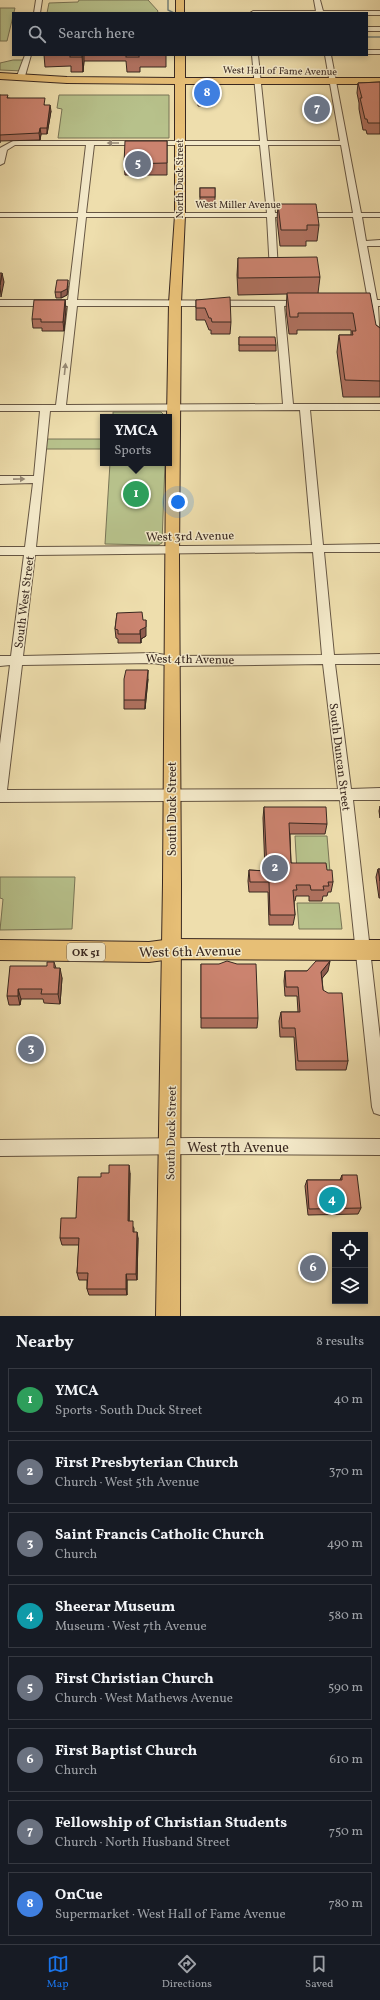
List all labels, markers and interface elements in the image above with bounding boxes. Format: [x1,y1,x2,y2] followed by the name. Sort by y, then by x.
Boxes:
[12,12,368,56] search box
[26,23,48,45] icon: search
[58,24,135,45] text: Search here
[223,63,338,79] street label: West Hall of Fame Avenue
[194,78,220,108] pin: 8
[304,94,330,124] pin: 7
[173,139,187,219] street label: North Duck Street
[106,140,119,146] one-way arrow
[125,149,151,179] pin: 5
[195,198,281,212] street label: West Miller Avenue
[62,363,68,375] one-way arrow
[100,414,172,466] popup
[114,421,158,442] text: YMCA
[114,442,151,460] text: Sports
[13,476,26,482] one-way arrow
[123,479,149,509] pin: 1
[168,492,188,512] your location
[146,528,235,546] street label: West 3rd Avenue
[11,555,39,649] street label: South West Street
[145,651,235,669] street label: West 4th Avenue
[324,702,354,812] street label: South Duncan Street
[165,762,181,856] street label: South Duck Street
[262,853,288,883] pin: 2
[139,942,242,963] street label: West 6th Avenue
[67,943,105,961] road number: OK 51
[18,1034,44,1064] pin: 3
[163,1086,181,1180] street label: South Duck Street
[187,1139,289,1158] street label: West 7th Avenue
[319,1185,345,1215] pin: 4
[332,1232,368,1304] map controls
[332,1232,368,1268] button: locate
[300,1253,326,1283] pin: 6
[332,1268,368,1304] button: layers
[16,1331,74,1354] text: Nearby
[316,1333,364,1351] text: 8 results
[55,1381,99,1402] text: YMCA
[27,1391,33,1409] text: 1
[334,1391,363,1409] text: 40 m
[55,1402,202,1420] text: Sports · South Duck Street
[55,1453,238,1474] text: First Presbyterian Church
[27,1463,33,1481] text: 2
[329,1463,363,1481] text: 370 m
[55,1474,199,1492] text: Church · West 5th Avenue
[55,1525,264,1546] text: Saint Francis Catholic Church
[27,1535,33,1553] text: 3
[327,1535,363,1553] text: 490 m
[55,1546,97,1564] text: Church
[55,1597,175,1618] text: Sheerar Museum
[26,1607,34,1625] text: 4
[328,1607,363,1625] text: 580 m
[55,1618,207,1636] text: Museum · West 7th Avenue
[55,1669,214,1690] text: First Christian Church
[27,1679,33,1697] text: 5
[328,1679,363,1697] text: 590 m
[55,1690,233,1708] text: Church · West Mathews Avenue
[55,1741,197,1762] text: First Baptist Church
[26,1751,34,1769] text: 6
[329,1751,363,1769] text: 610 m
[55,1762,97,1780] text: Church
[55,1813,287,1834] text: Fellowship of Christian Students
[27,1823,33,1841] text: 7
[329,1823,363,1841] text: 750 m
[55,1834,230,1852] text: Church · North Husband Street
[55,1885,103,1906] text: OnCue
[26,1895,34,1913] text: 8
[329,1895,363,1913] text: 780 m
[55,1906,286,1924] text: Supermarket · West Hall of Fame Avenue
[47,1953,69,1992] tab: Map
[162,1953,212,1992] tab: Directions
[305,1953,333,1992] tab: Saved

